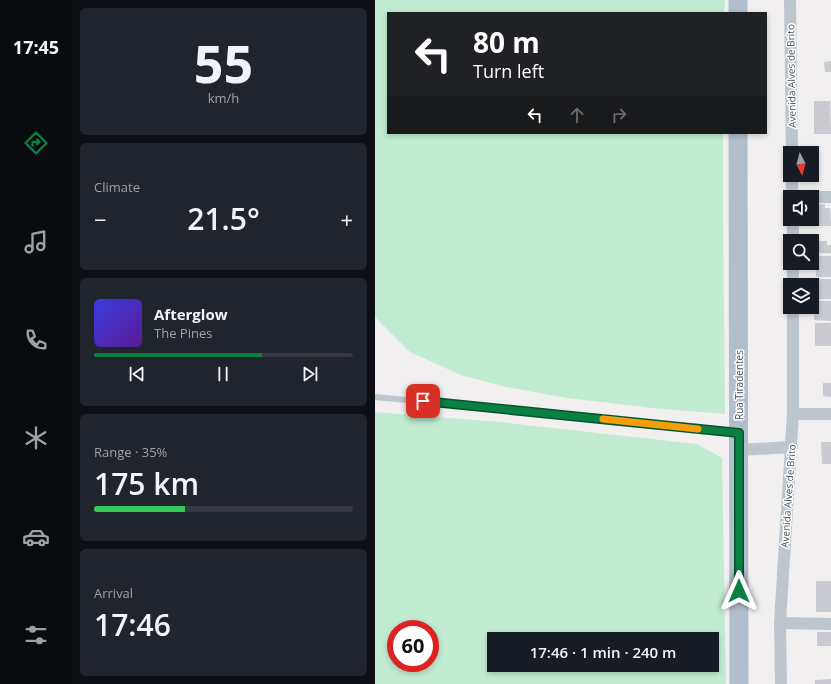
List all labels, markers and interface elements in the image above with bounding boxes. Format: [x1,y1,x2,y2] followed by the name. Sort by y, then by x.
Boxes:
[473,23,540,61] text: 80 m
[783,24,799,128] street label: Avenida Alves de Brito
[194,27,253,98] text: 55
[407,28,459,80] icon: left
[13,35,59,59] text: 17:45
[473,59,544,83] text: Turn left
[208,89,239,107] text: km/h
[524,104,546,126] icon: left
[566,104,588,126] icon: ahead
[608,104,630,126] icon: right
[22,129,50,157] icon: directions
[783,146,819,182] north arrow
[783,146,819,314] map controls
[94,178,140,196] text: Climate
[783,190,819,226] button: sound
[187,198,260,239] text: 21.5°
[94,204,107,234] text: −
[340,204,353,234] text: +
[22,228,50,256] icon: music
[783,234,819,270] button: search
[783,278,819,314] button: layers
[154,304,228,324] text: Afterglow
[154,324,212,342] text: The Pines
[22,326,50,354] icon: phone
[732,350,746,420] street label: Rua Tiradentes
[126,363,148,385] icon: previous
[212,363,234,385] icon: pause
[299,363,321,385] icon: next
[406,384,440,418] pin
[412,390,434,412] icon: arrive
[22,424,50,452] icon: climate
[94,443,167,461] text: Range · 35%
[777,444,799,548] street label: Avenida Alves de Brito
[94,463,199,504] text: 175 km
[22,523,50,551] icon: car
[718,570,760,612] position arrow
[94,584,133,602] text: Arrival
[94,604,171,645] text: 17:46
[387,620,439,672] speed limit sign: 60
[22,621,50,649] icon: filters
[530,642,676,662] text: 17:46 · 1 min · 240 m

